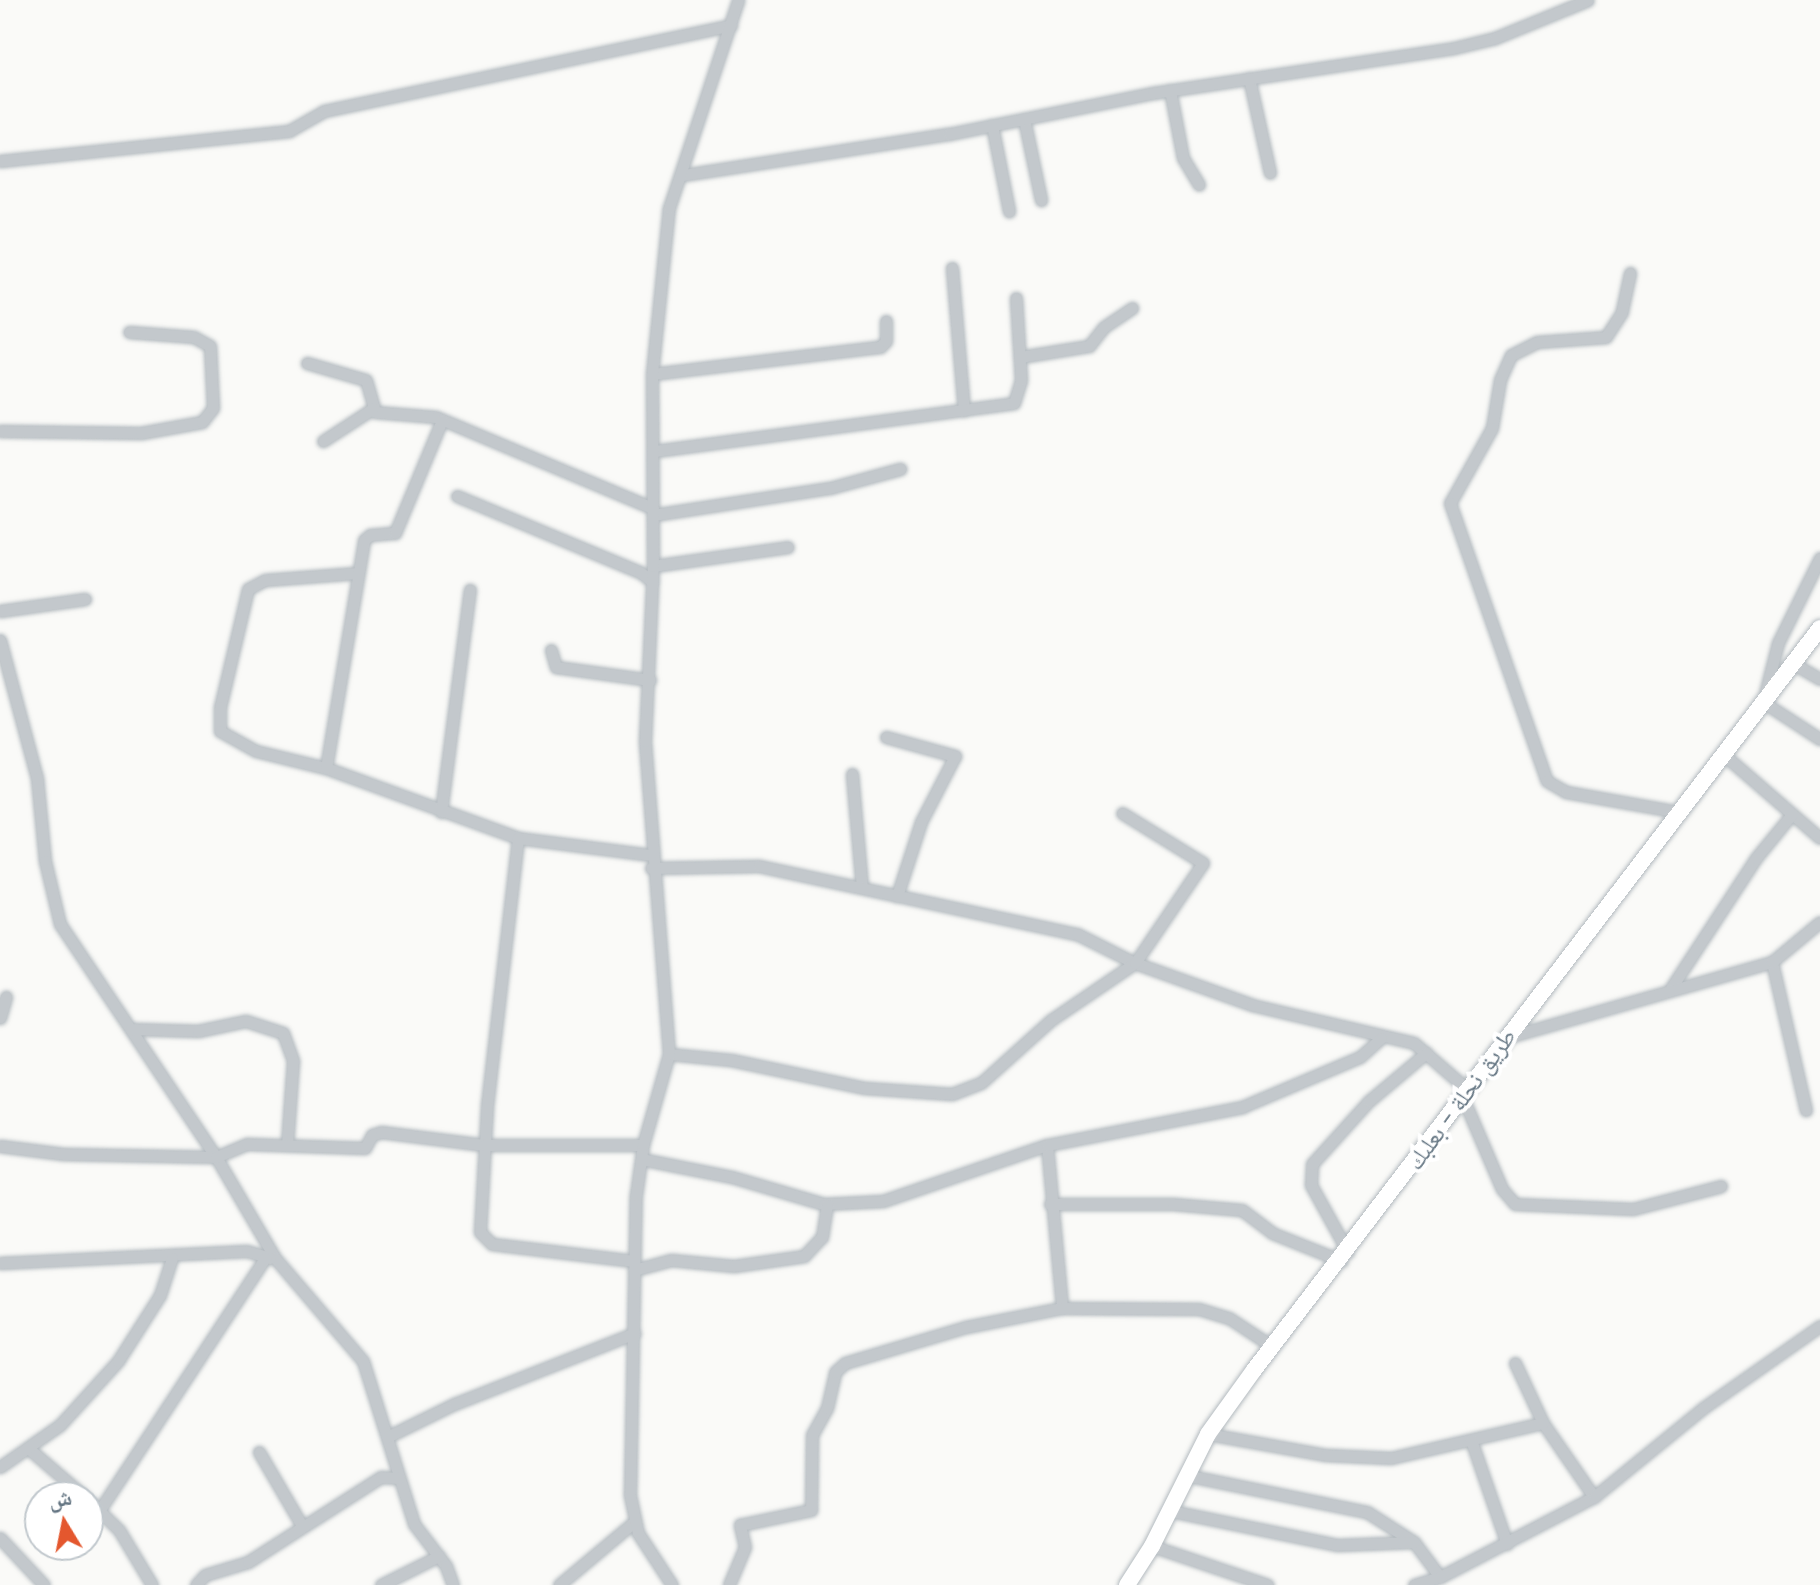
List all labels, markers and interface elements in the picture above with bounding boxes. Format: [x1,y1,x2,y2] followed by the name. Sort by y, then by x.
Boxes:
[1400,1023,1522,1175] street label: طريق نحلة - بعلبك
[24,1481,104,1561] north arrow
[46,1483,74,1515] text: ش

